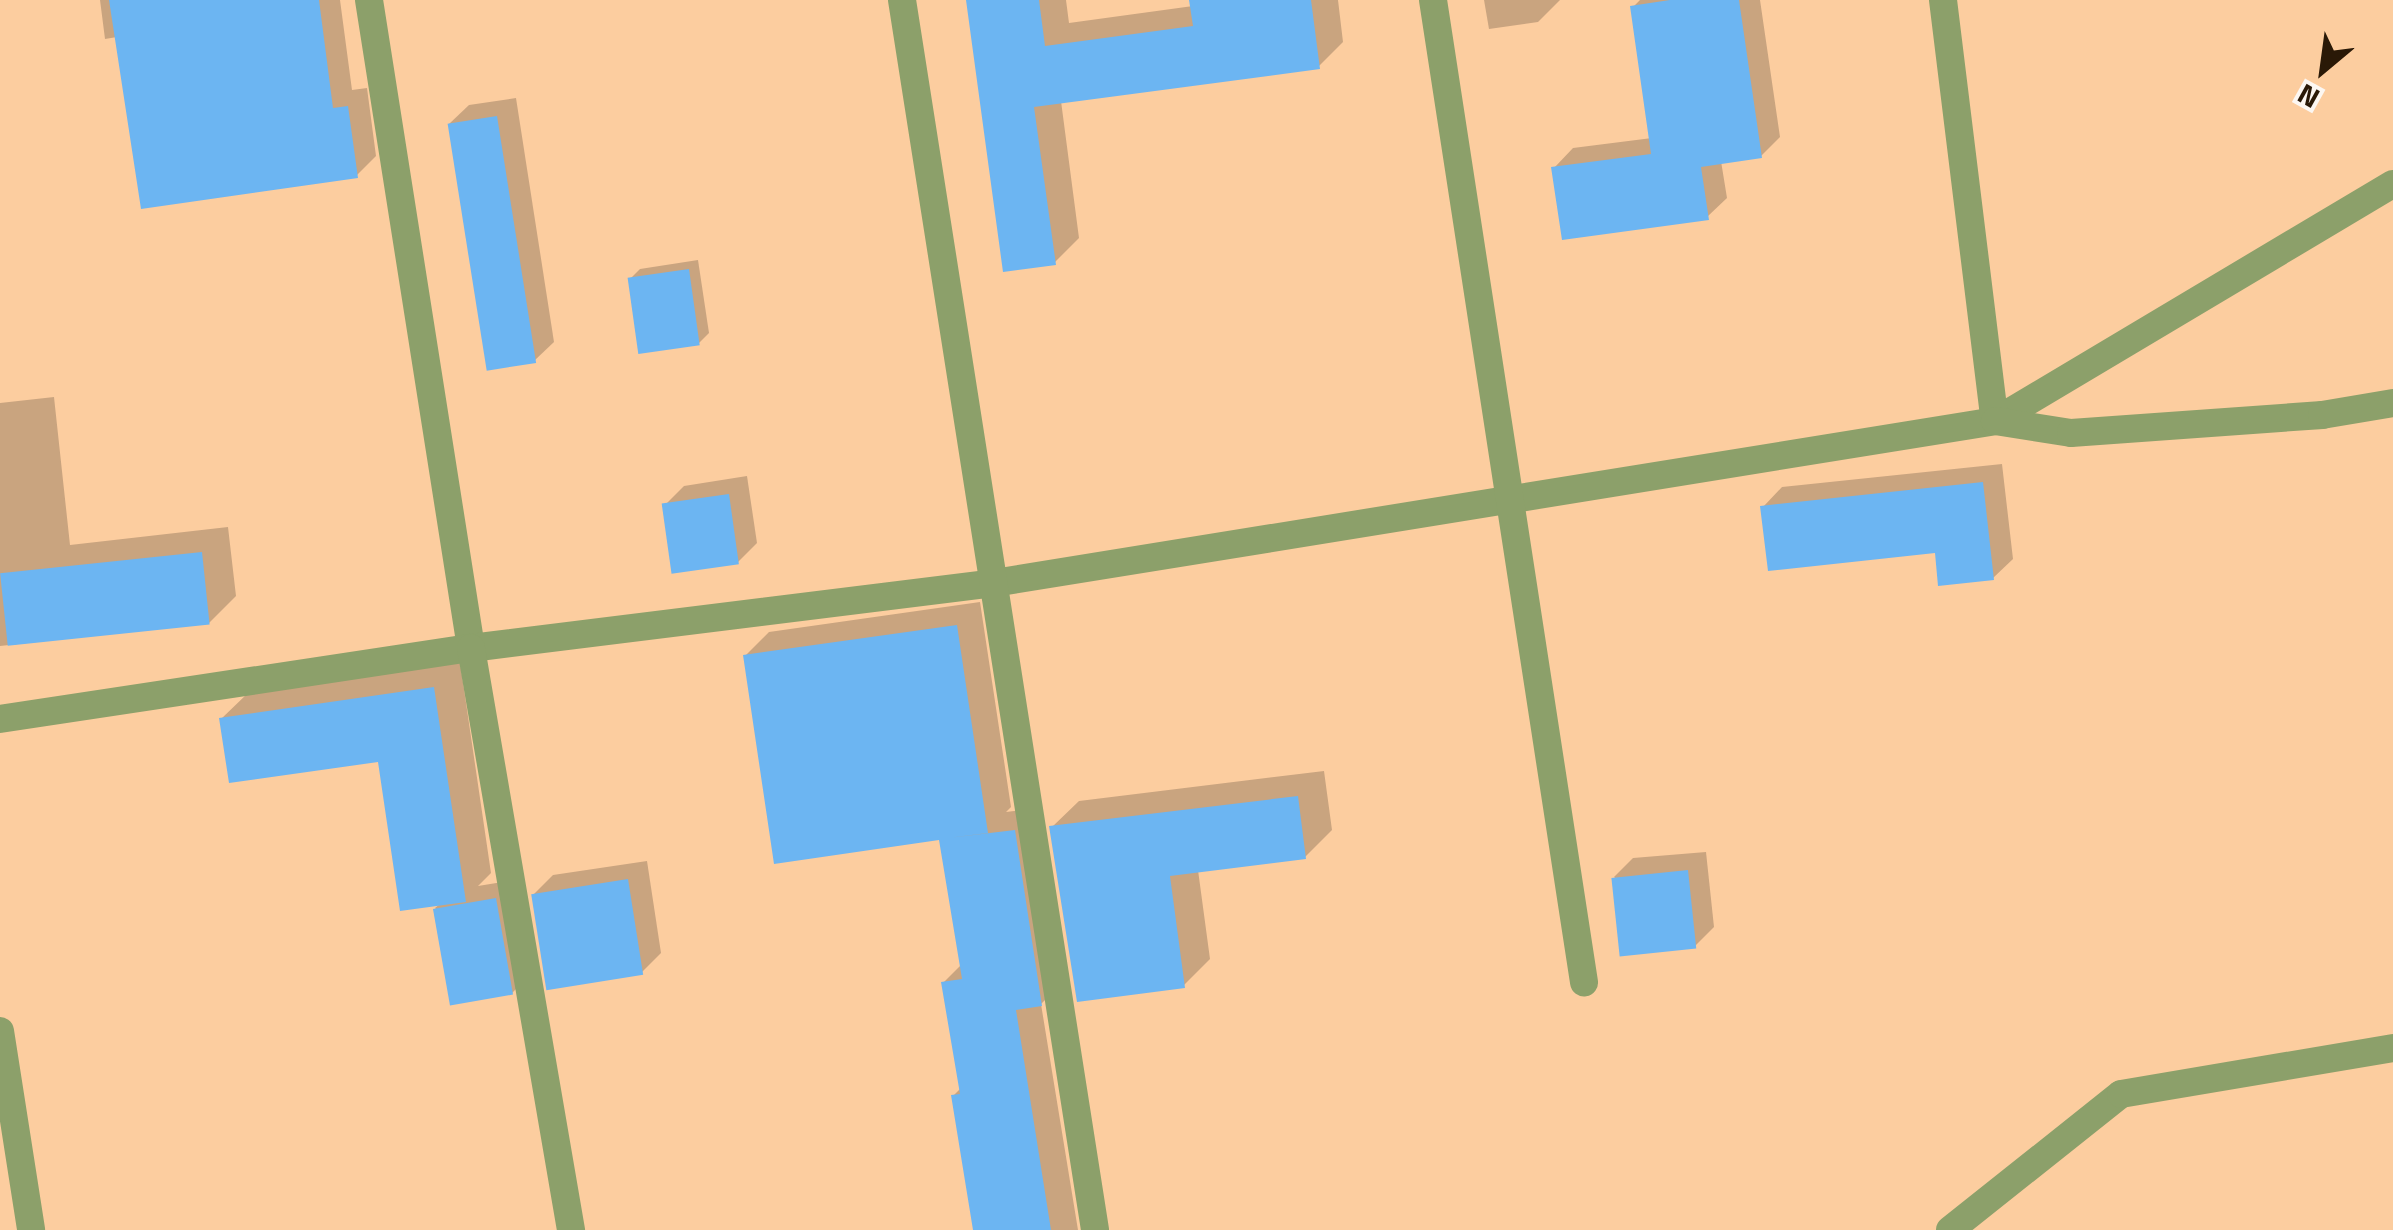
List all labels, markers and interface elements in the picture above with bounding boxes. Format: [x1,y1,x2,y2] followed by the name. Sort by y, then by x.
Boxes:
[2273,20,2373,120] north arrow
[2289,73,2327,120] text: N

